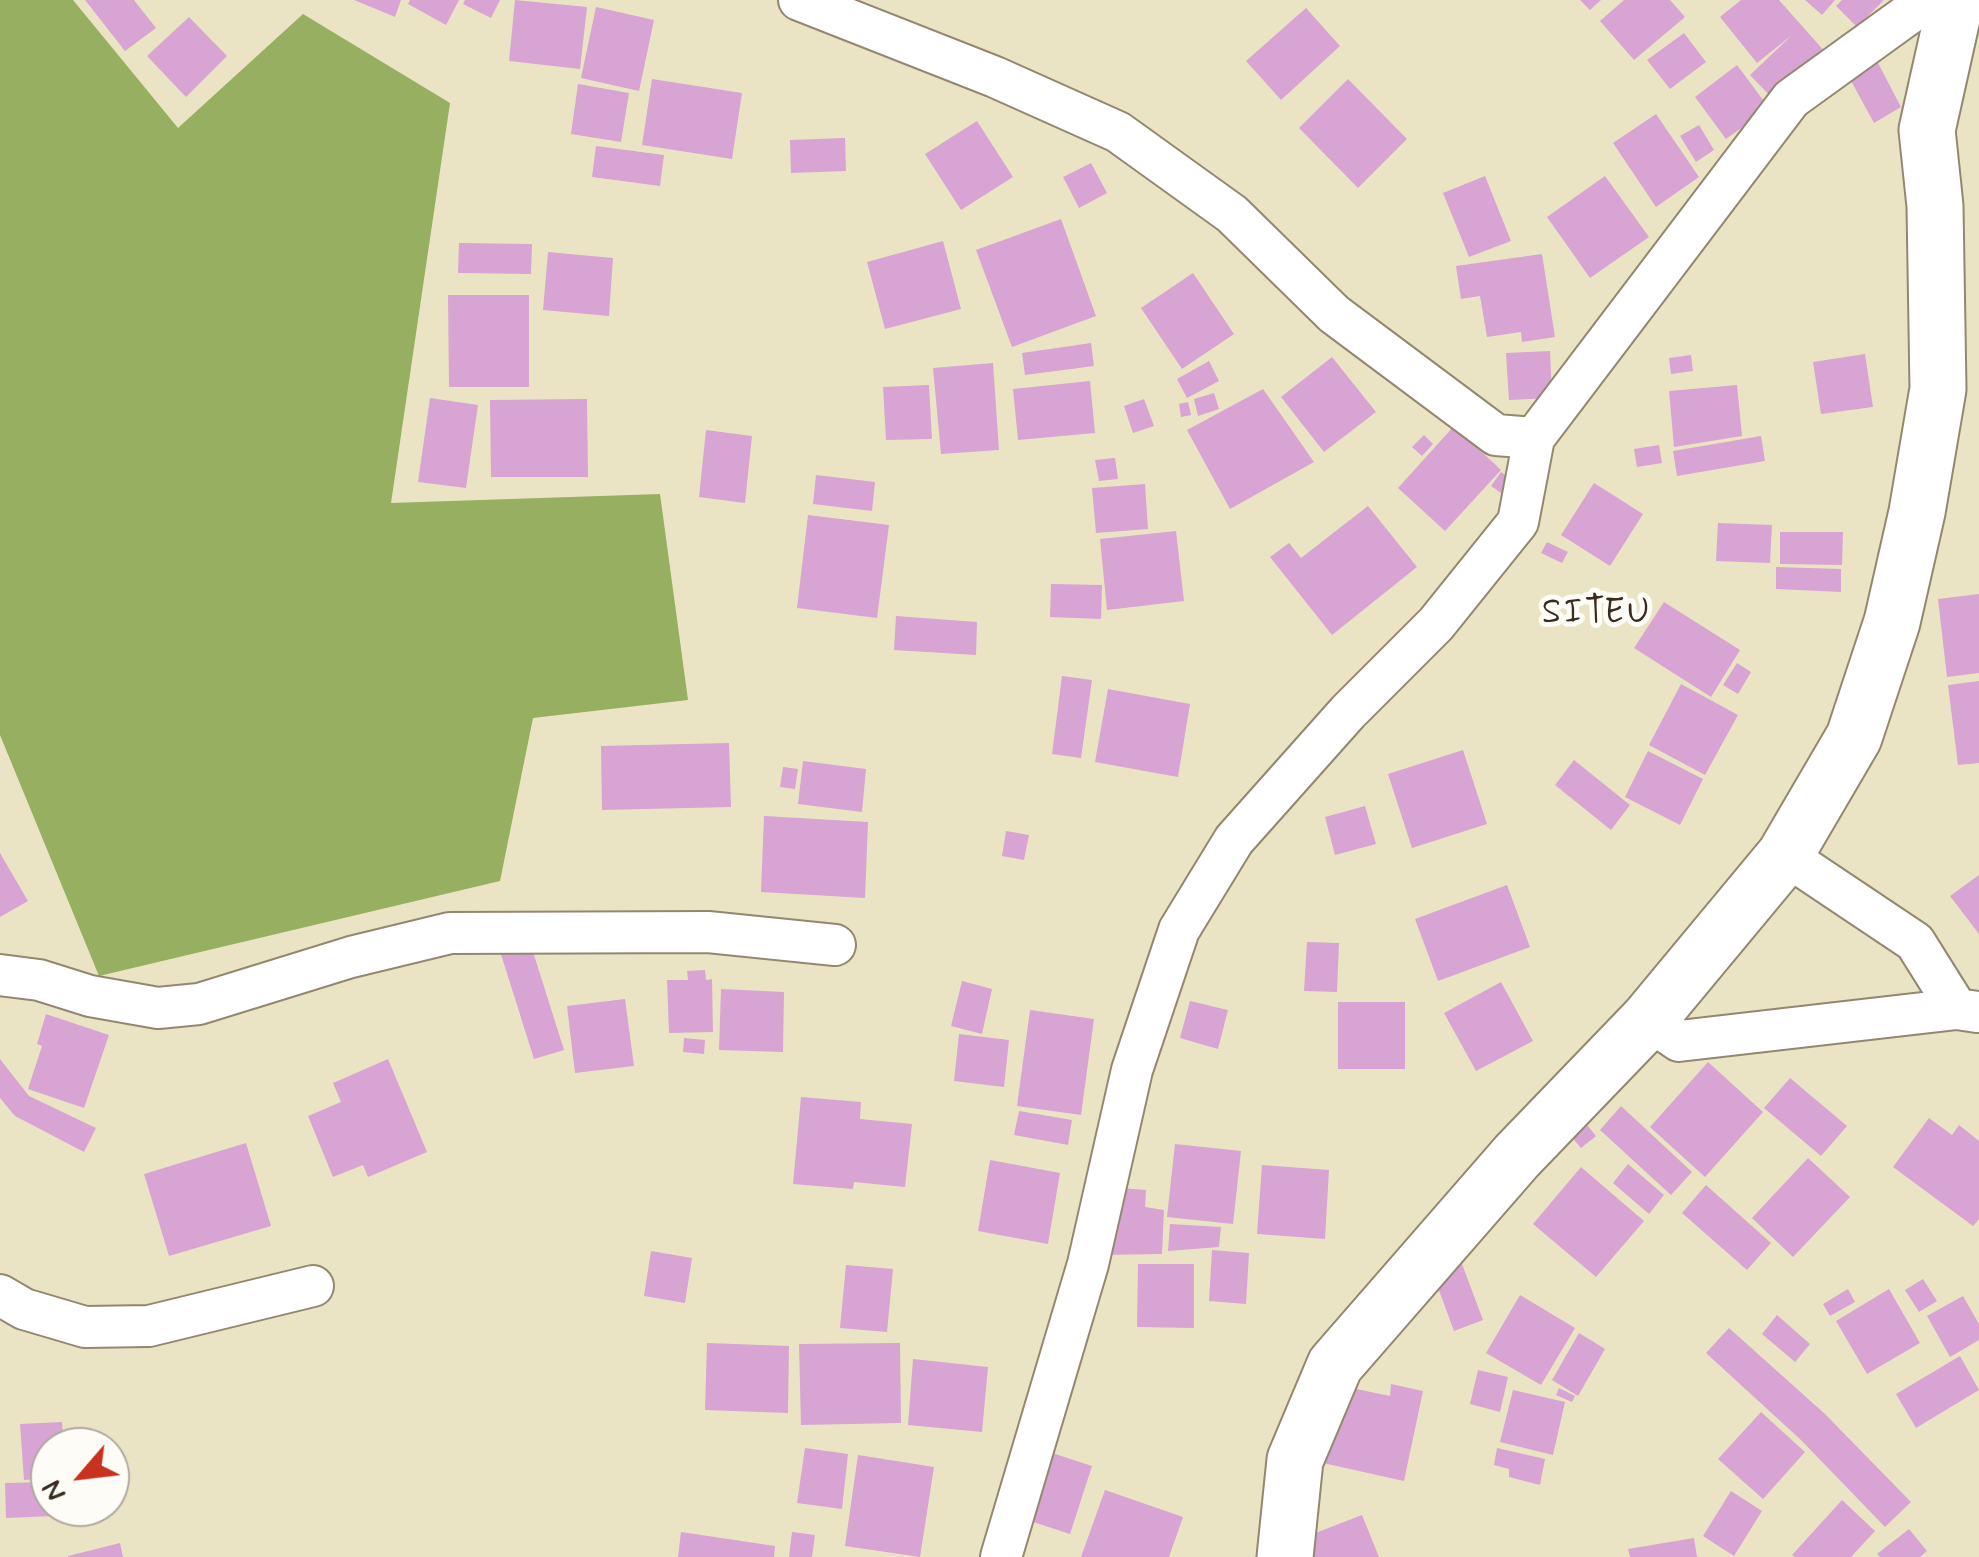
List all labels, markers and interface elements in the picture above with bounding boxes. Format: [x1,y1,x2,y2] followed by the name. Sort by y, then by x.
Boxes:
[1537,594,1657,636] district label: SITEU
[30,1427,130,1527] north arrow
[34,1473,76,1507] text: N

